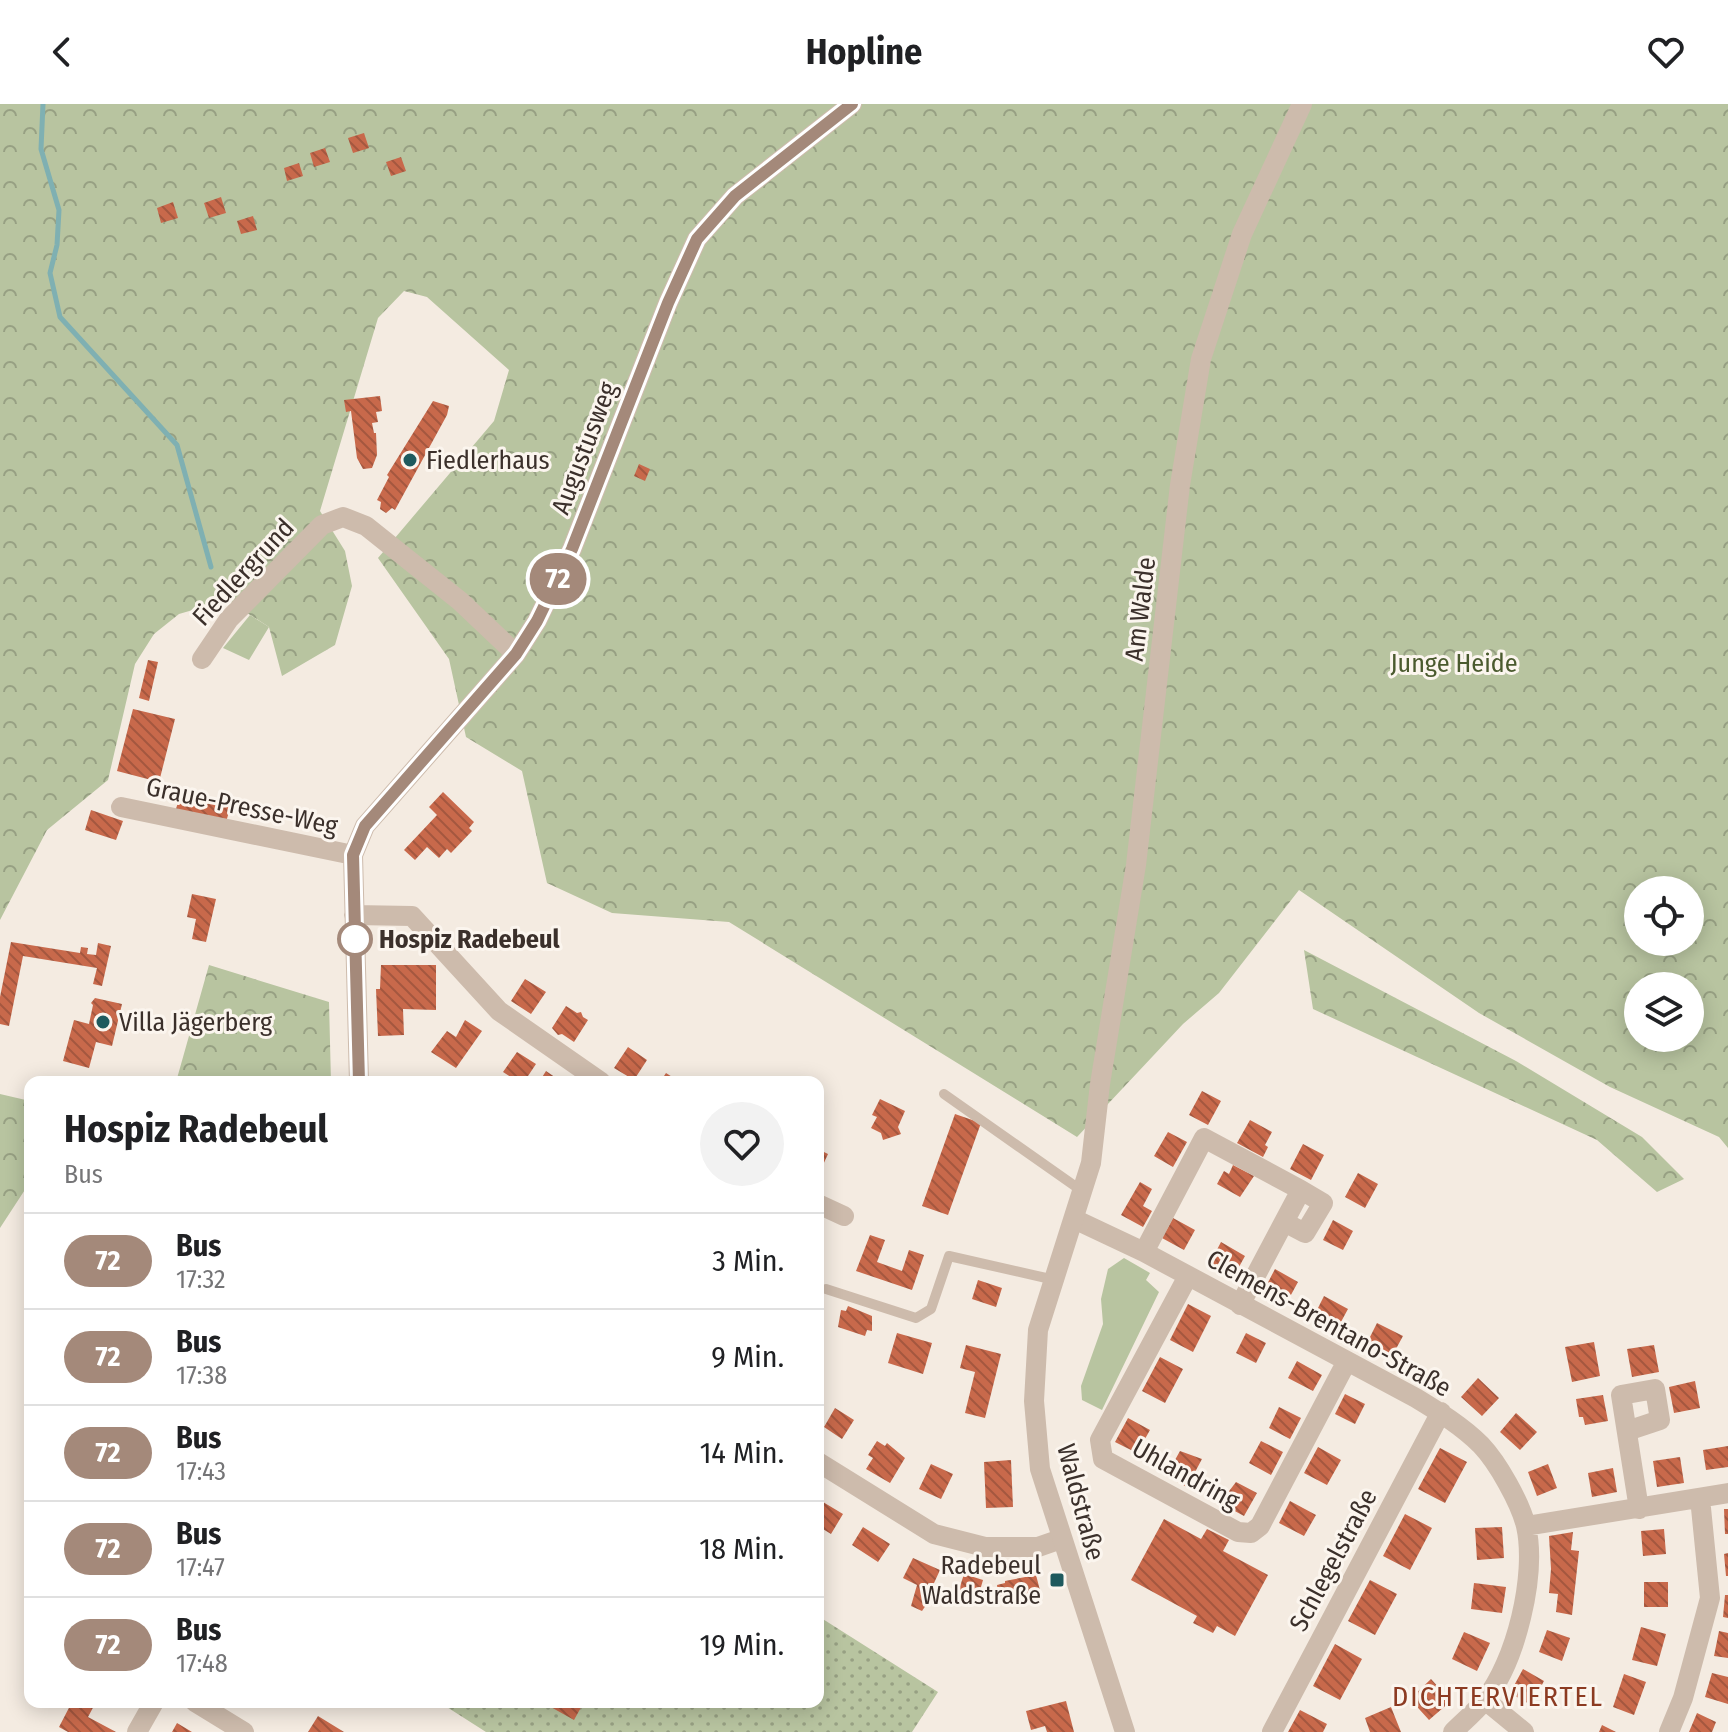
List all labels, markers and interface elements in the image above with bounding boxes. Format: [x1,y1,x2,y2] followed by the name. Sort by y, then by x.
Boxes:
[40,30,84,74] icon: back
[806,30,922,74] text: Hopline
[1644,30,1688,74] icon: heart
[545,377,624,519] street label: Augustusweg
[426,445,550,476] place label: Fiedlerhaus
[401,451,419,469] marker: Fiedlerhaus
[186,513,301,632] street label: Fiedlergrund
[522,553,594,605] line badge: 72
[1119,555,1162,663] street label: Am Walde
[546,562,570,595] text: 72
[1390,648,1518,679] park label: Junge Heide
[143,771,341,842] street label: Graue-Presse-Weg
[1624,876,1704,1052] map controls
[1624,876,1704,956] button: locate
[338,922,372,956] marker: Hospiz Radebeul
[379,924,560,955] place label: Hospiz Radebeul
[1624,972,1704,1052] button: layers
[119,1007,273,1038] place label: Villa Jägerberg
[94,1013,112,1031] marker: Villa Jägerberg
[700,1102,784,1186] button: heart
[64,1106,328,1152] text: Hospiz Radebeul
[64,1159,103,1190] text: Bus
[176,1228,221,1264] text: Bus
[712,1243,784,1279] text: 3 Min.
[1201,1243,1456,1404] street label: Clemens-Brentano-Straße
[96,1244,120,1277] text: 72
[176,1264,225,1295] text: 17:32
[176,1324,221,1360] text: Bus
[711,1339,784,1375] text: 9 Min.
[96,1340,120,1373] text: 72
[176,1360,227,1391] text: 17:38
[176,1420,221,1456] text: Bus
[1127,1432,1245,1517] street label: Uhlandring
[700,1435,784,1471] text: 14 Min.
[96,1436,120,1469] text: 72
[1050,1441,1111,1564] street label: Waldstraße
[176,1456,226,1487] text: 17:43
[1283,1484,1384,1636] street label: Schlegelstraße
[176,1516,221,1552] text: Bus
[699,1531,784,1567] text: 18 Min.
[96,1532,120,1565] text: 72
[922,1550,1041,1611] place label: Radebeul Waldstraße
[176,1552,225,1583] text: 17:47
[1048,1571,1066,1589] marker: Radebeul Waldstraße
[176,1612,221,1648] text: Bus
[700,1627,784,1663] text: 19 Min.
[96,1628,120,1661] text: 72
[176,1648,228,1679] text: 17:48
[1392,1680,1604,1713] district label: DICHTERVIERTEL

